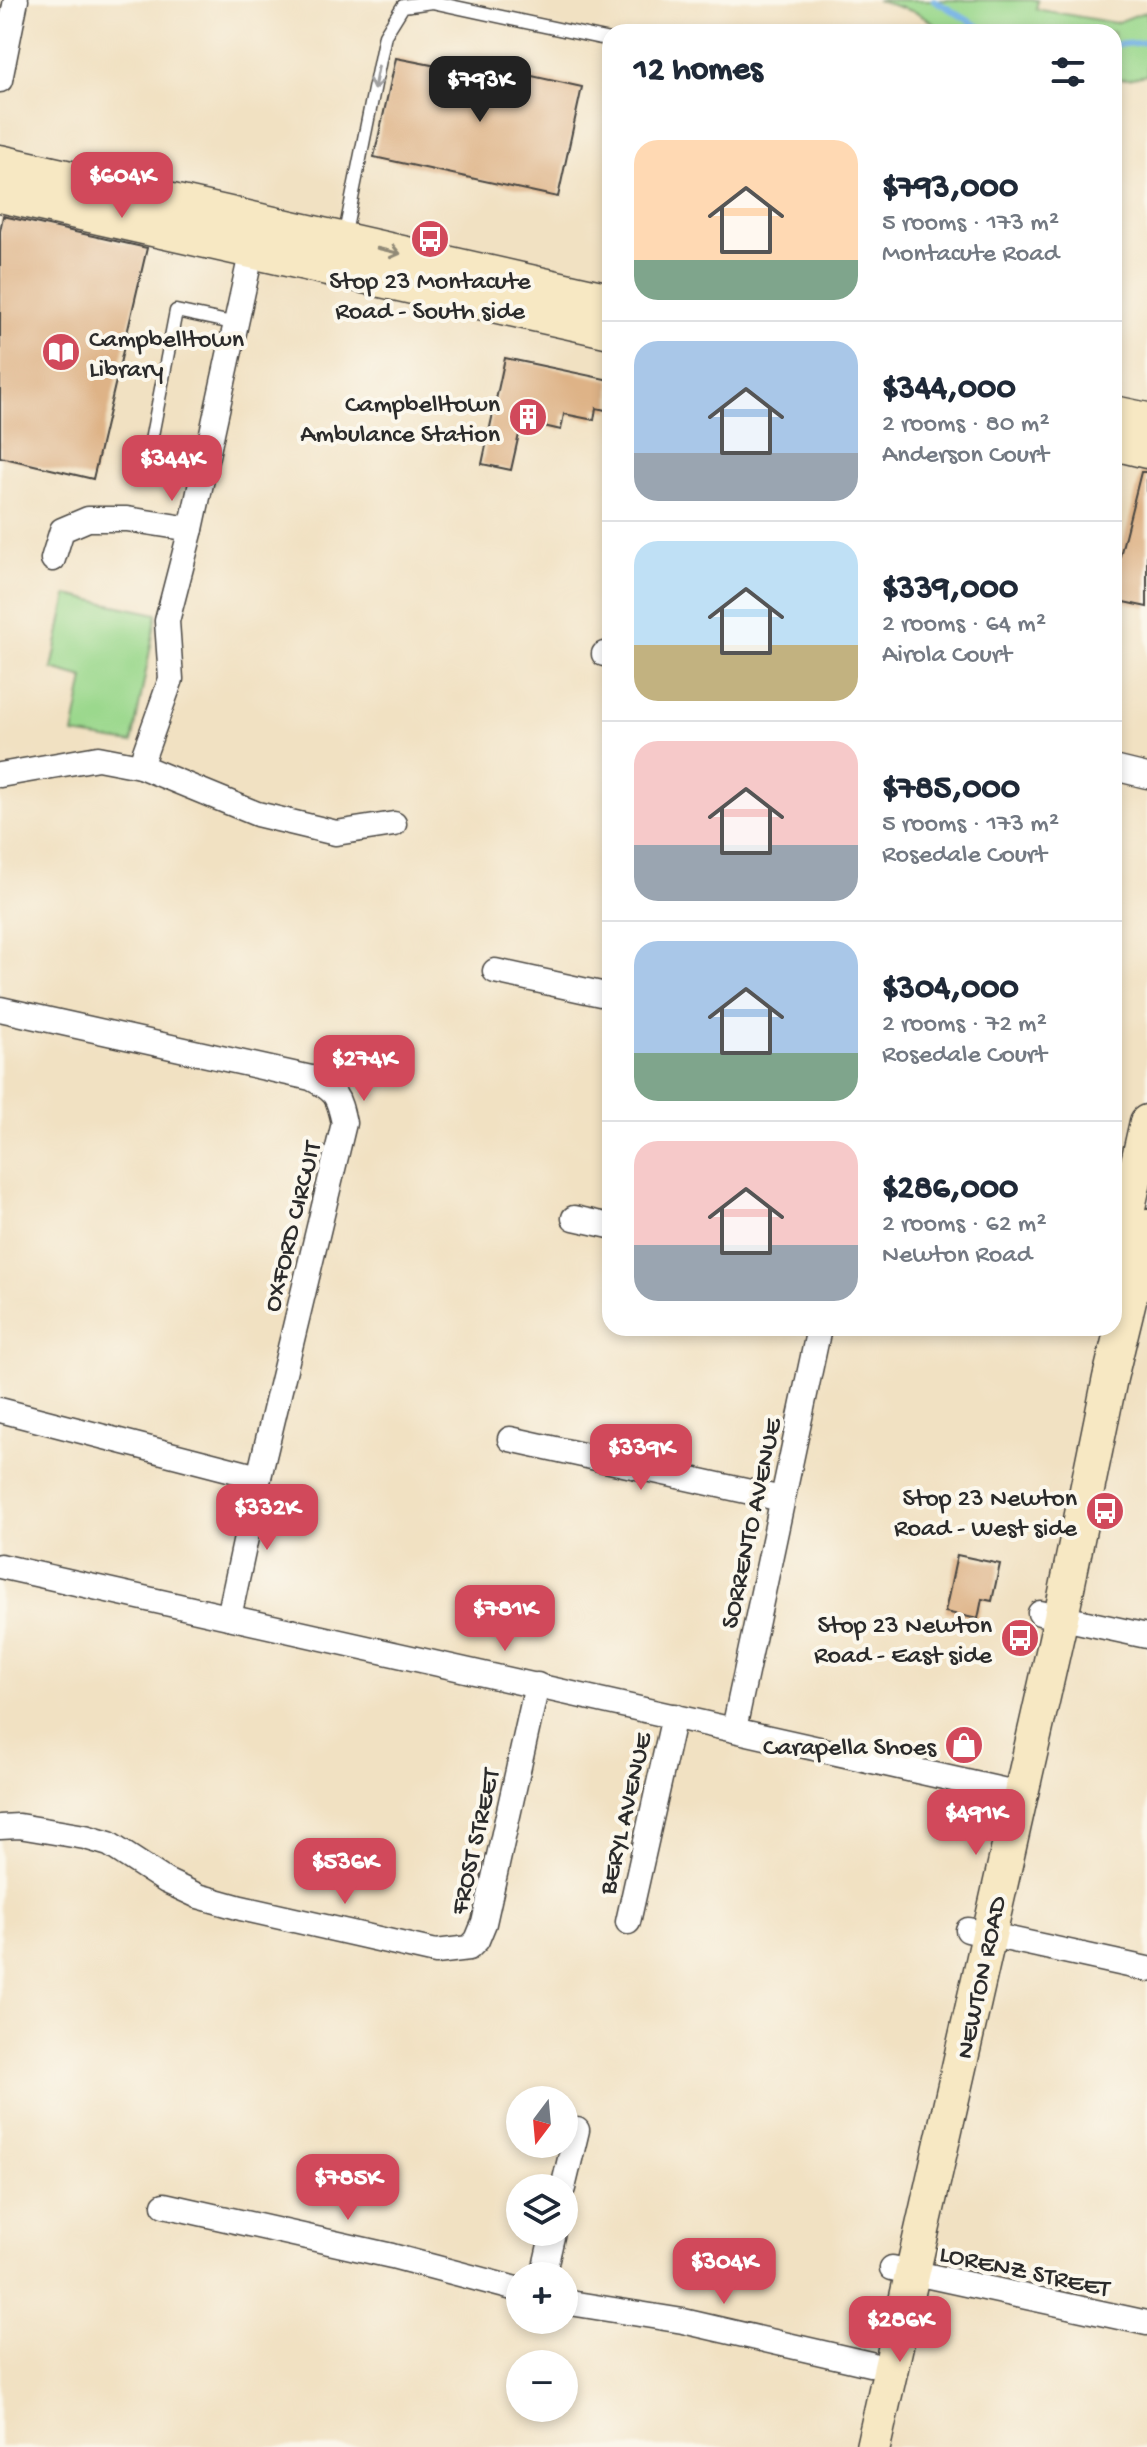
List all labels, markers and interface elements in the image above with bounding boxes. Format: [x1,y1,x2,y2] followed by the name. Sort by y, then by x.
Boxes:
[1046,50,1090,94] icon: filters
[634,52,763,92] text: 12 homes
[424,56,536,124] pin: $793K
[368,65,383,90] one-way arrow
[447,66,513,97] text: $793K
[66,152,178,220] pin: $604K
[89,162,155,193] text: $604K
[882,169,1018,209] text: $793,000
[698,172,794,268] icon: home
[882,209,1059,240] text: 5 rooms · 173 m²
[409,218,451,260] bus stop icon: Stop 23 Montacute Road - South side
[882,240,1059,271] text: Montacute Road
[376,244,401,259] one-way arrow
[329,268,531,329] place label: Stop 23 Montacute Road - South side
[89,326,245,387] place label: Campbelltown Library
[40,331,82,373] library icon: Campbelltown Library
[882,370,1016,410] text: $344,000
[698,373,794,469] icon: home
[300,391,501,452] place label: Campbelltown Ambulance Station
[507,396,549,438] building icon: Campbelltown Ambulance Station
[882,410,1050,441] text: 2 rooms · 80 m²
[116,435,228,503] pin: $344K
[882,441,1049,472] text: Anderson Court
[140,445,204,476] text: $344K
[882,570,1018,610] text: $339,000
[698,573,794,669] icon: home
[882,610,1046,641] text: 2 rooms · 64 m²
[882,641,1012,672] text: Airola Court
[882,770,1020,810] text: $785,000
[698,773,794,869] icon: home
[882,810,1059,841] text: 5 rooms · 173 m²
[882,841,1047,872] text: Rosedale Court
[882,970,1019,1010] text: $304,000
[698,973,794,1069] icon: home
[882,1010,1047,1041] text: 2 rooms · 72 m²
[308,1035,420,1103] pin: $274K
[882,1041,1047,1072] text: Rosedale Court
[332,1045,396,1076] text: $274K
[258,1138,331,1315] street label: OXFORD CIRCUIT
[882,1170,1018,1210] text: $286,000
[698,1173,794,1269] icon: home
[882,1210,1046,1241] text: 2 rooms · 62 m²
[882,1241,1032,1272] text: Newton Road
[716,1415,791,1632] street label: SORRENTO AVENUE
[585,1424,697,1492] pin: $339K
[608,1434,674,1465] text: $339K
[211,1484,323,1552] pin: $332K
[894,1485,1078,1546] place label: Stop 23 Newton Road - West side
[1084,1490,1126,1532] bus stop icon: Stop 23 Newton Road - West side
[234,1494,300,1525] text: $332K
[449,1585,561,1653] pin: $781K
[473,1595,537,1626] text: $781K
[814,1612,993,1673] place label: Stop 23 Newton Road - East side
[999,1617,1041,1659] bus stop icon: Stop 23 Newton Road - East side
[943,1724,985,1766] shop icon: Carapella Shoes
[593,1729,661,1899] street label: BERYL AVENUE
[763,1734,937,1765] place label: Carapella Shoes
[445,1765,509,1919] street label: FROST STREET
[920,1789,1032,1857] pin: $491K
[945,1799,1007,1830] text: $491K
[289,1838,401,1906] pin: $536K
[312,1848,378,1879] text: $536K
[951,1894,1016,2062] street label: NEWTON ROAD
[506,2086,578,2158] north arrow
[506,2086,578,2422] map controls
[292,2154,404,2222] pin: $785K
[314,2164,382,2195] text: $785K
[506,2174,578,2246] button: layers
[668,2238,780,2306] pin: $304K
[936,2240,1113,2307] street label: LORENZ STREET
[691,2248,757,2279] text: $304K
[506,2262,578,2334] button: +
[844,2296,956,2364] pin: $286K
[867,2306,933,2337] text: $286K
[506,2350,578,2422] button: −

